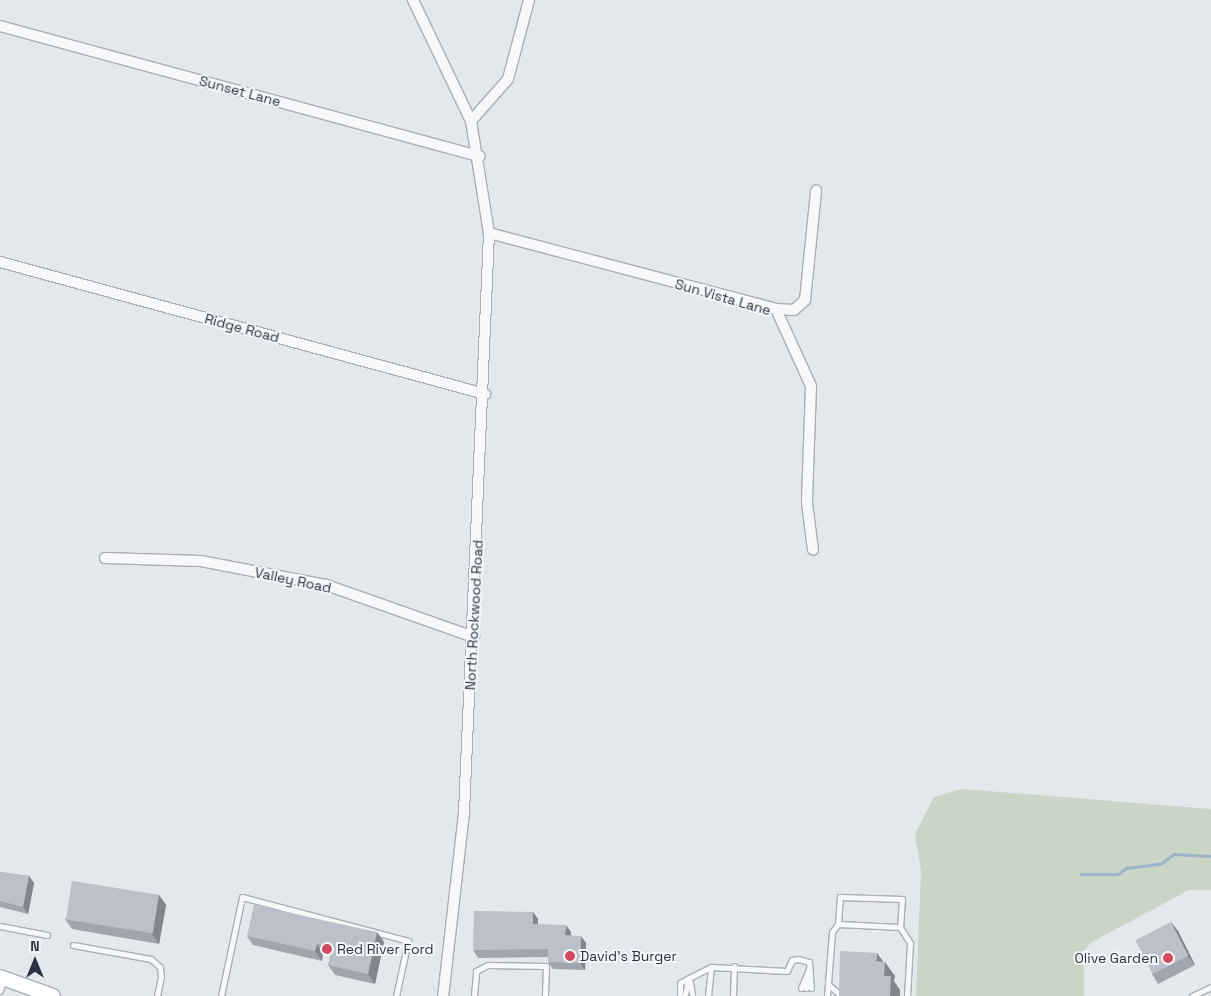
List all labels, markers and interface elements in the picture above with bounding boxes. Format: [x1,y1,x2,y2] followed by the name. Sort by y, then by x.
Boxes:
[197,72,283,110] street label: Sunset Lane
[673,275,773,319] street label: Sun Vista Lane
[203,310,281,346] street label: Ridge Road
[462,539,486,691] street label: North Rockwood Road
[253,564,333,596] street label: Valley Road
[10,936,60,986] north arrow
[30,937,40,955] text: N
[337,941,434,957] place label: Red River Ford
[321,943,333,955] marker: Red River Ford
[580,948,677,964] place label: David's Burger
[564,950,576,962] marker: David's Burger
[1074,950,1158,966] place label: Olive Garden
[1162,952,1174,964] marker: Olive Garden

